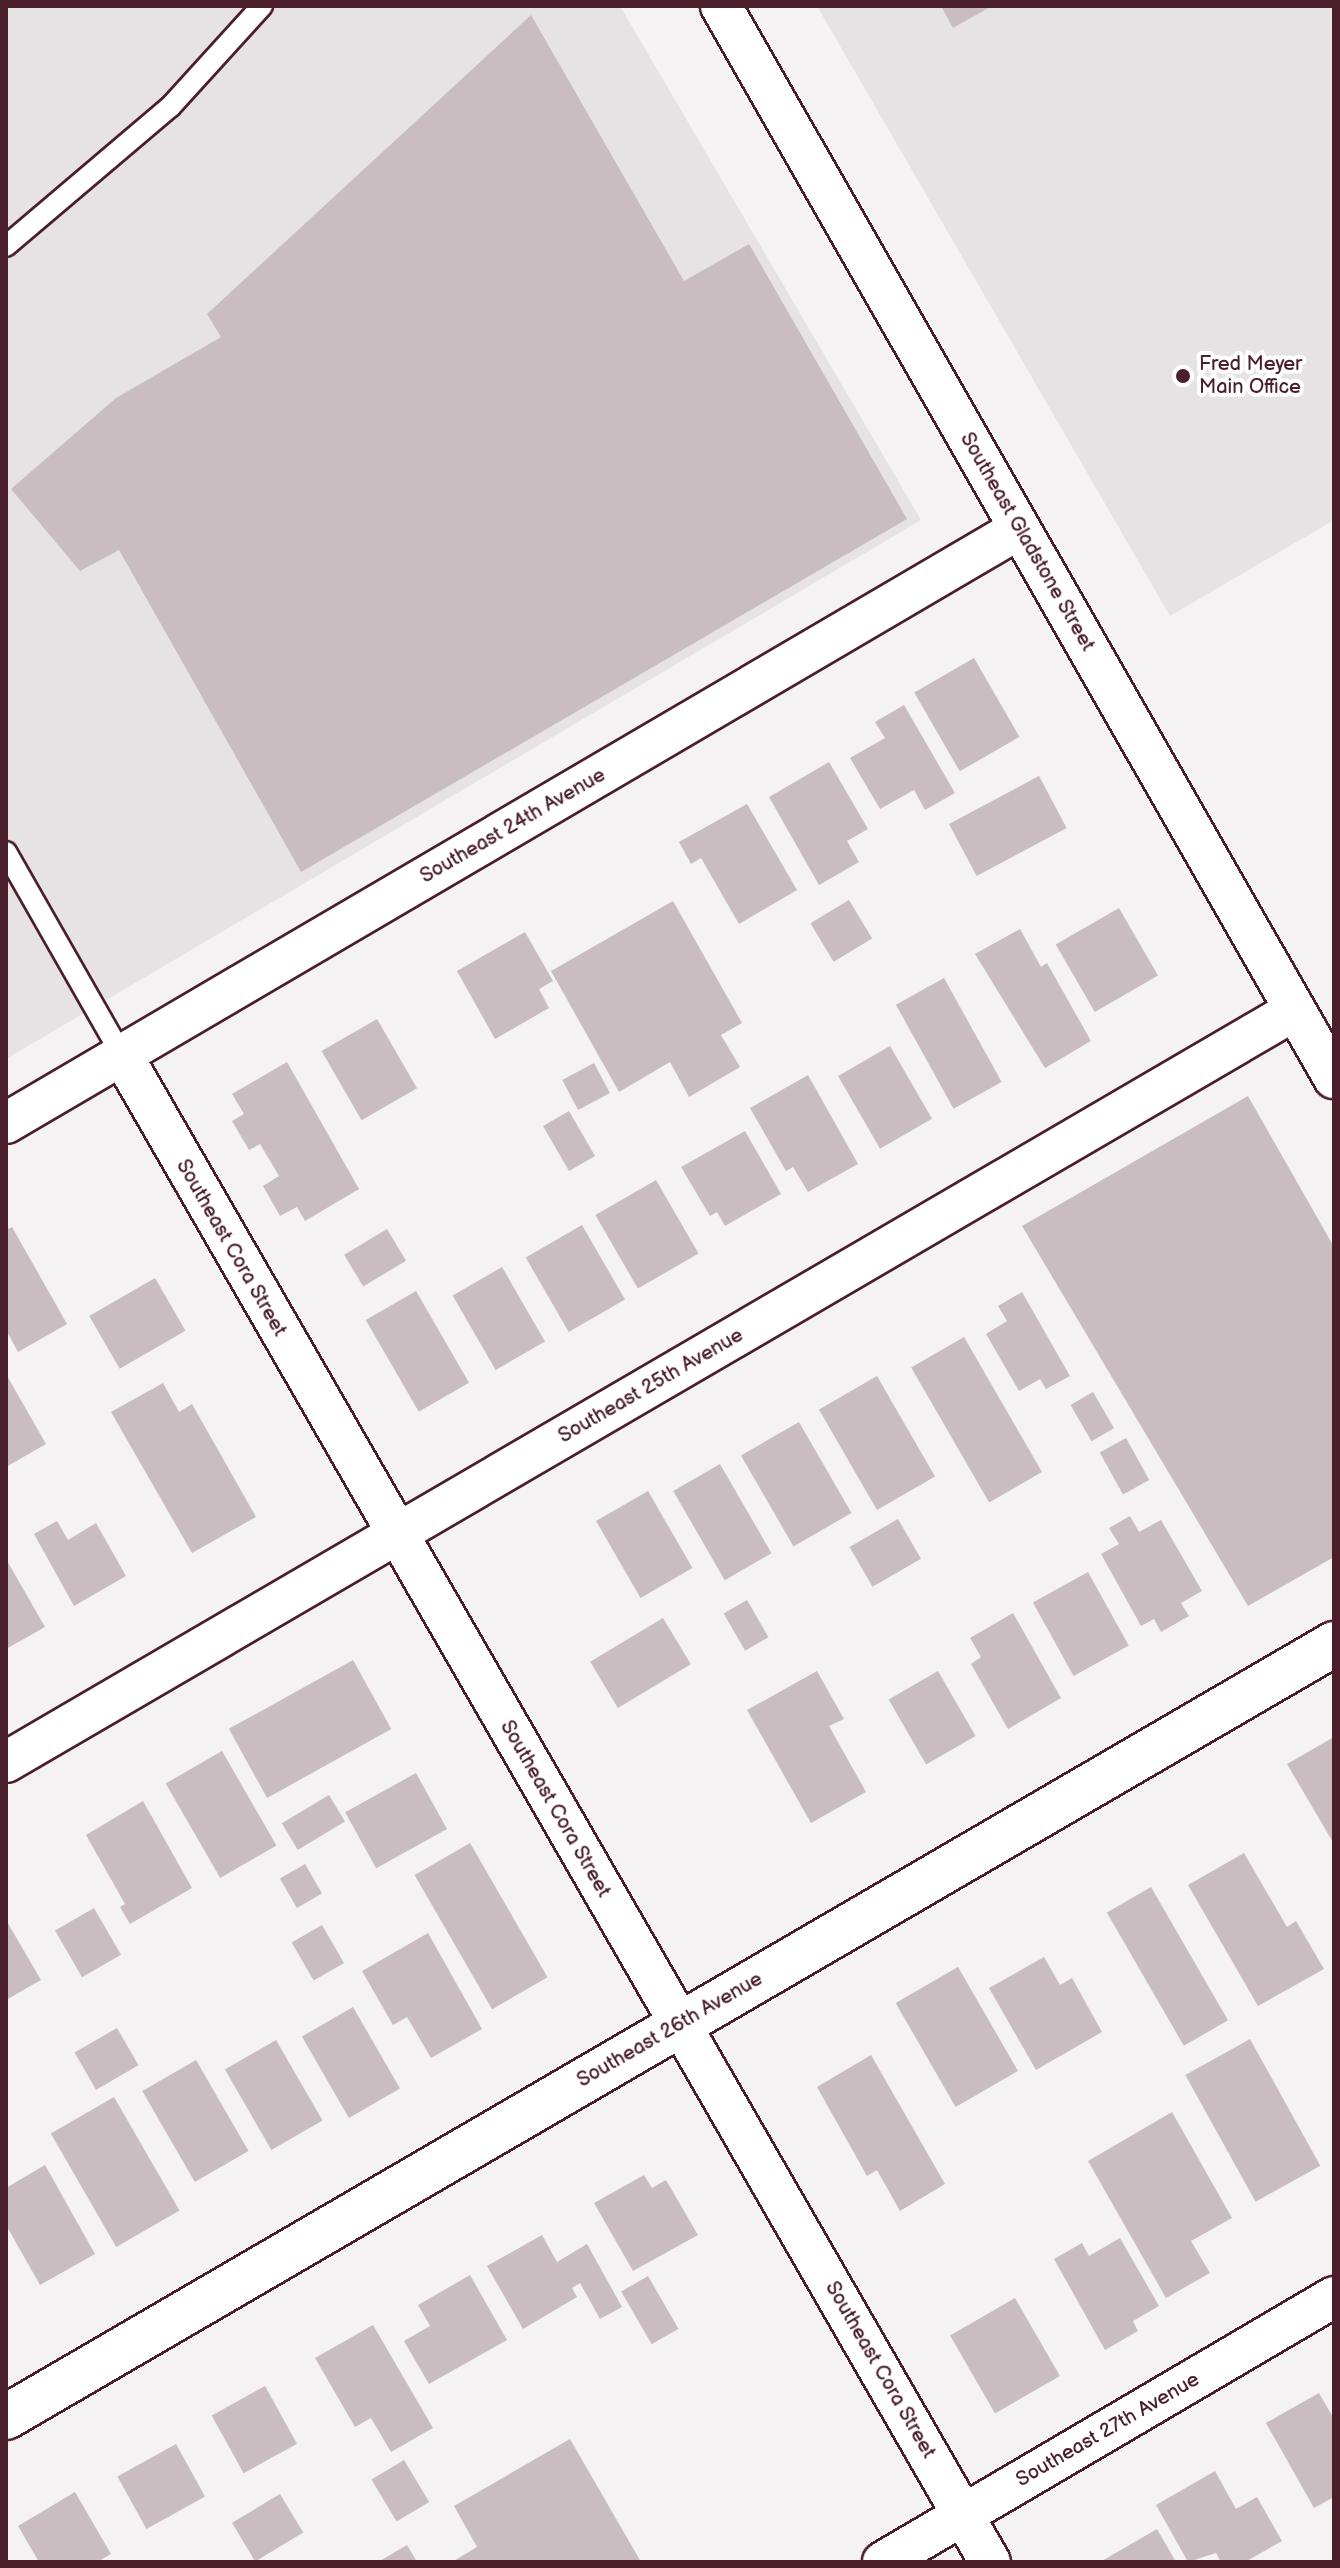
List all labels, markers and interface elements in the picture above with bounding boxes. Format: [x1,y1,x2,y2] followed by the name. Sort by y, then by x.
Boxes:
[1199,352,1302,399] place label: Fred Meyer Main Office
[1174,367,1192,385] marker: Fred Meyer Main Office
[954,428,1100,656] street label: Southeast Gladstone Street
[416,763,610,889] street label: Southeast 24th Avenue
[171,1155,291,1341] street label: Southeast Cora Street
[554,1323,748,1449] street label: Southeast 25th Avenue
[495,1716,615,1902] street label: Southeast Cora Street
[573,1967,767,2093] street label: Southeast 26th Avenue
[820,2277,940,2463] street label: Southeast Cora Street
[1012,2368,1204,2492] street label: Southeast 27th Avenue

